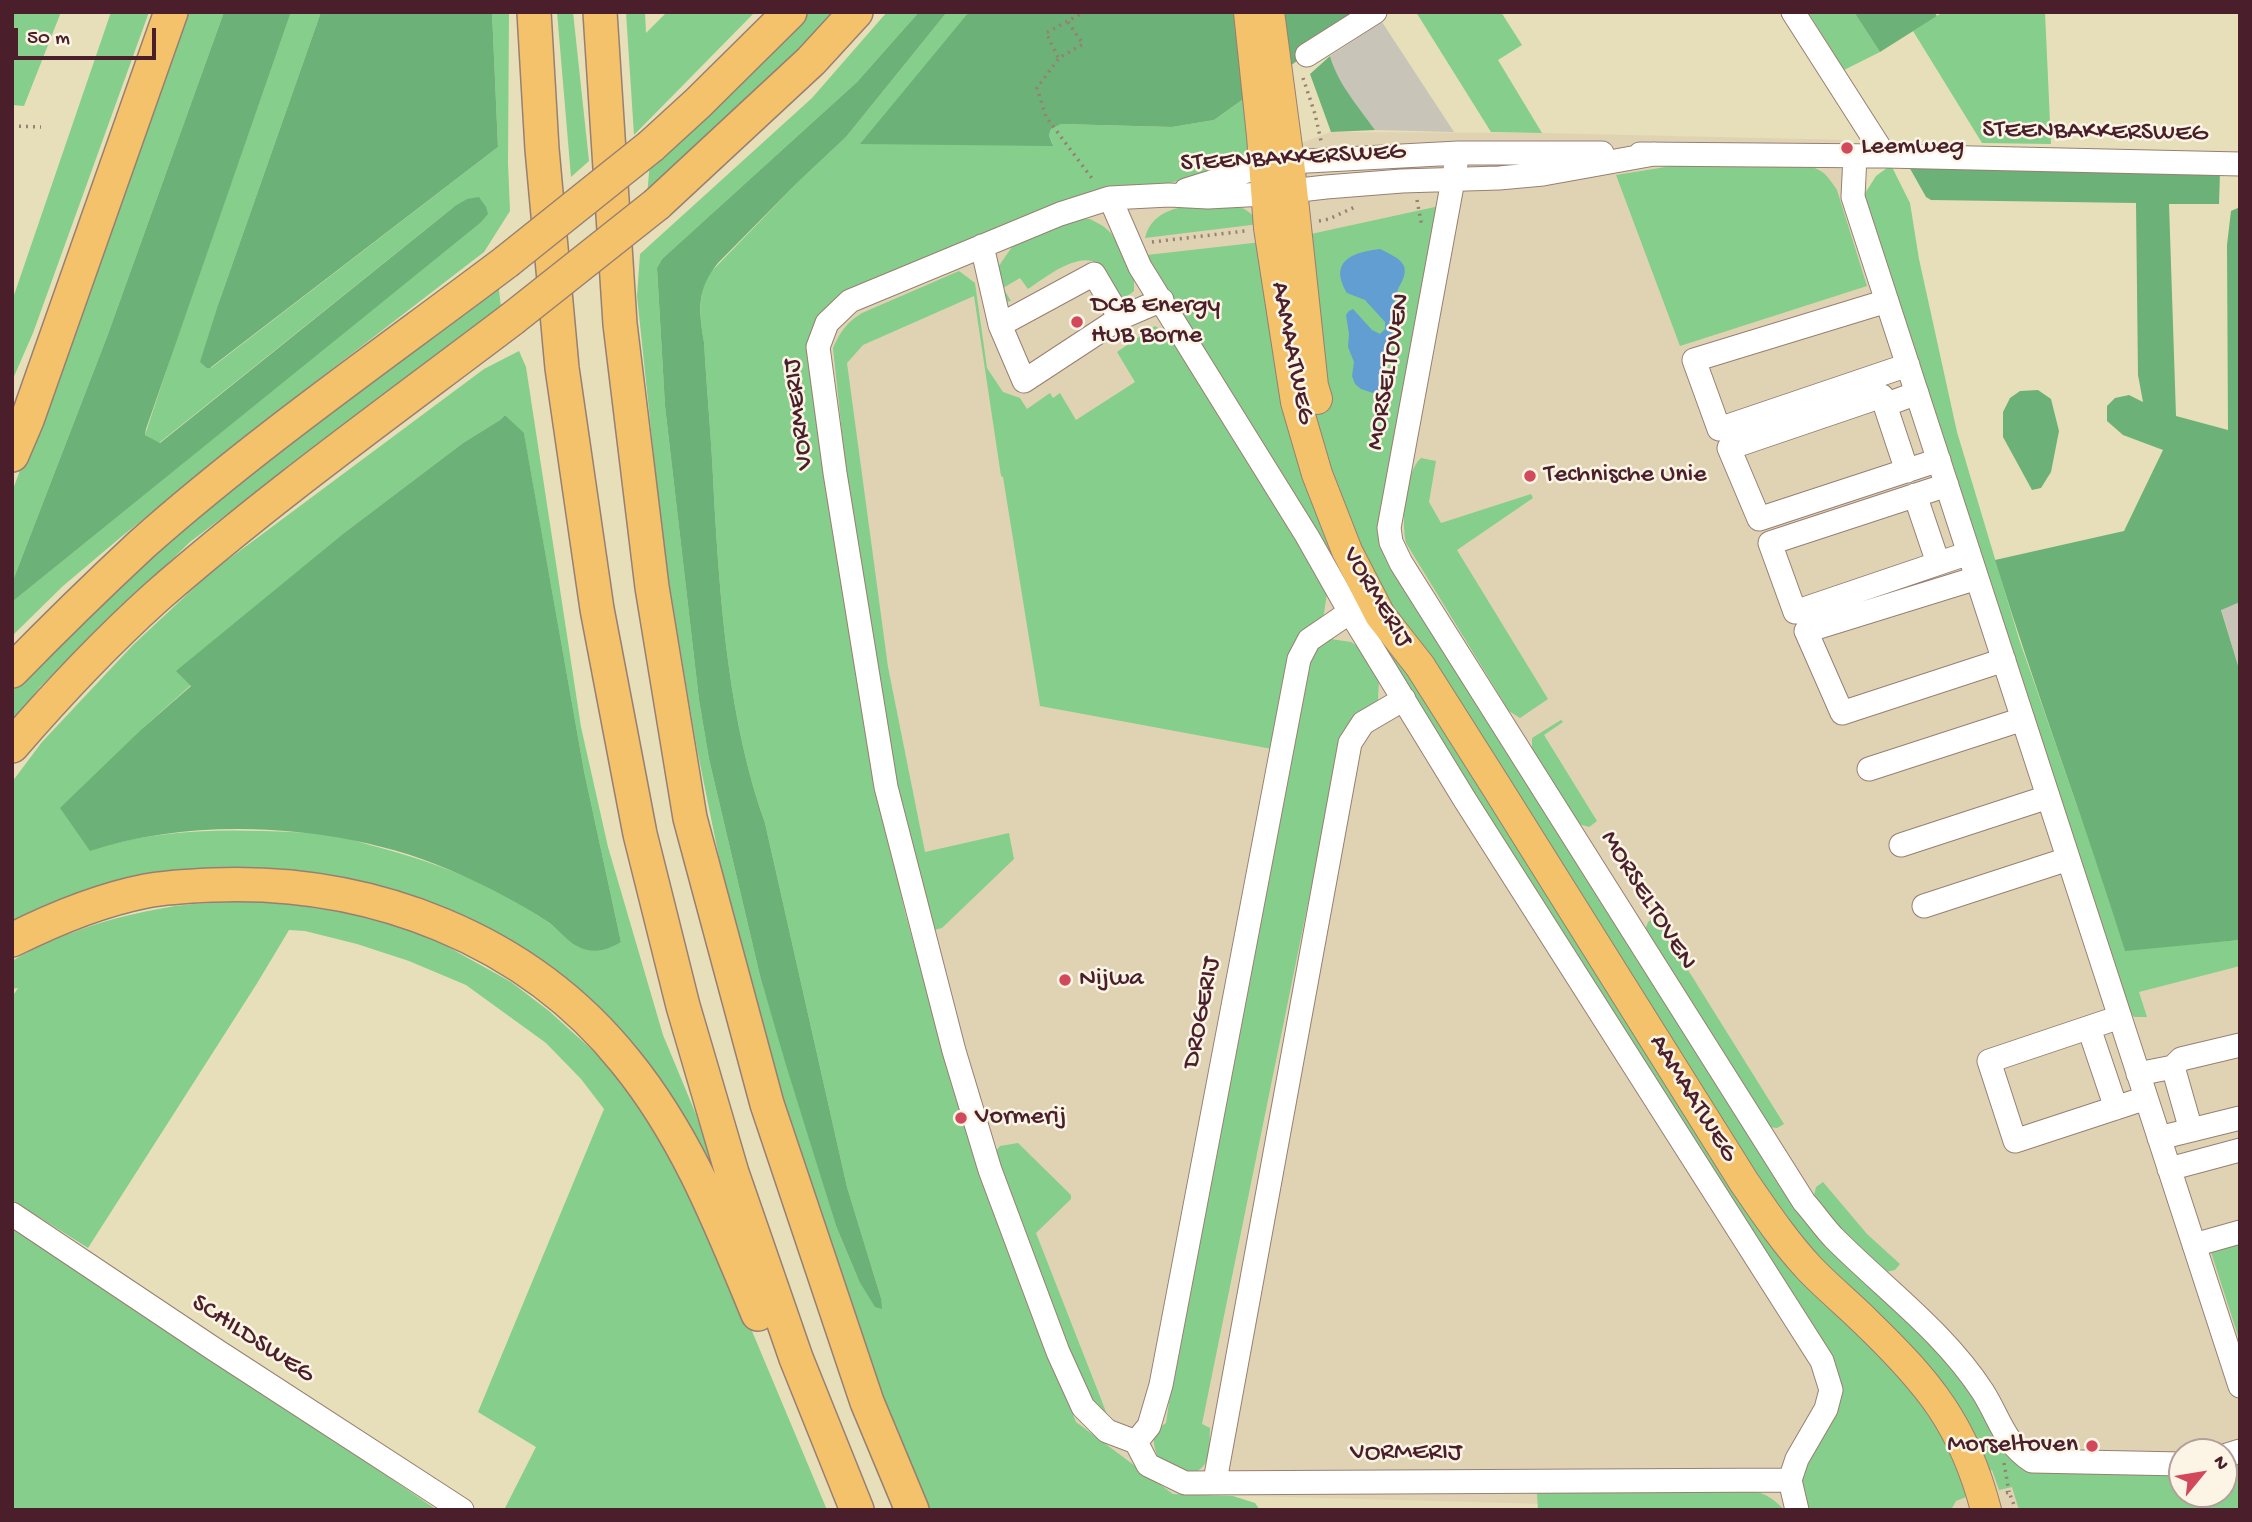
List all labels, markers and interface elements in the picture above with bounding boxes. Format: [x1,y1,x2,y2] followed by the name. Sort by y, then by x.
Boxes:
[18,14,159,58] scale bar
[27,27,70,52] text: 50 m
[1982,115,2208,151] street label: STEENBAKKERSWEG
[1861,132,1964,164] place label: Leemweg
[1180,138,1406,180] street label: STEENBAKKERSWEG
[1839,140,1855,156] marker: Leemweg
[1262,279,1320,427] street label: AAMAATWEG
[1091,291,1220,352] place label: DCB Energy HUB Borne
[1361,291,1419,453] street label: MORSELTOVEN
[1069,314,1085,330] marker: DCB Energy HUB Borne
[778,357,822,471] street label: VORMERIJ
[1544,460,1707,492] place label: Technische Unie
[1522,468,1538,484] marker: Technische Unie
[1334,542,1418,654] street label: VORMERIJ
[1592,826,1702,976] street label: MORSELTOVEN
[1177,955,1229,1071] street label: DROGERIJ
[1079,964,1144,996] place label: Nijwa
[1057,972,1073,988] marker: Nijwa
[1641,1030,1743,1168] street label: AAMAATWEG
[975,1102,1066,1134] place label: Vormerij
[953,1110,969,1126] marker: Vormerij
[185,1289,319,1391] street label: SCHILDSWEG
[1947,1430,2078,1462] place label: Morseltoven
[1350,1438,1462,1470] street label: VORMERIJ
[2084,1438,2100,1454] marker: Morseltoven
[2168,1438,2238,1508] north arrow
[2207,1452,2233,1474] text: N

